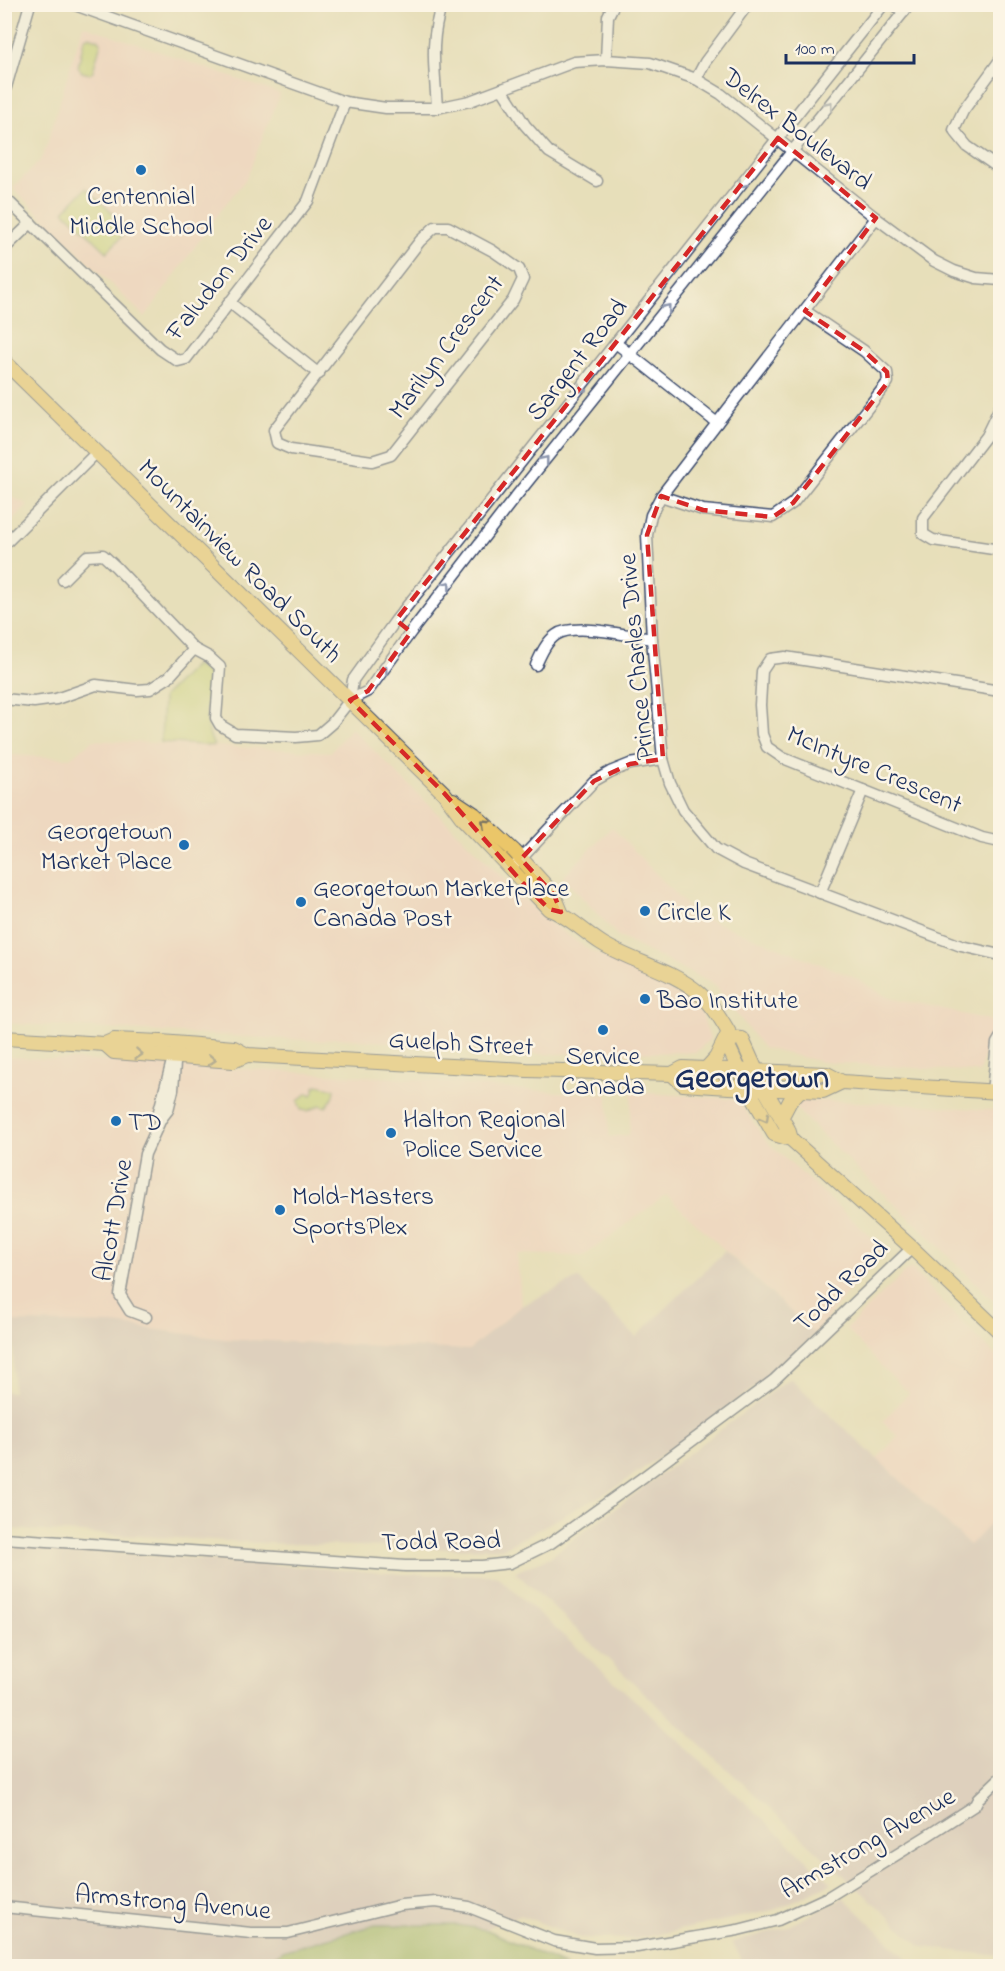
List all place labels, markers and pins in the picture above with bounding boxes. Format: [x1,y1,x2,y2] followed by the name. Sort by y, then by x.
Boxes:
[134,163,148,177] marker: Centennial Middle School
[69,179,213,247] place label: Centennial Middle School
[41,814,172,882] place label: Georgetown Market Place
[177,838,191,852] marker: Georgetown Market Place
[313,871,569,939] place label: Georgetown Marketplace Canada Post
[294,895,308,909] marker: Georgetown Marketplace Canada Post
[657,895,731,933] place label: Circle K
[638,904,652,918] marker: Circle K
[656,983,798,1021] place label: Bao Institute
[638,992,652,1006] marker: Bao Institute
[596,1023,610,1037] marker: Service Canada
[561,1039,645,1107] place label: Service Canada
[403,1102,565,1170] place label: Halton Regional Police Service
[128,1105,162,1143] place label: TD
[109,1114,123,1128] marker: TD
[384,1126,398,1140] marker: Halton Regional Police Service
[292,1179,434,1247] place label: Mold-Masters SportsPlex
[273,1203,287,1217] marker: Mold-Masters SportsPlex

